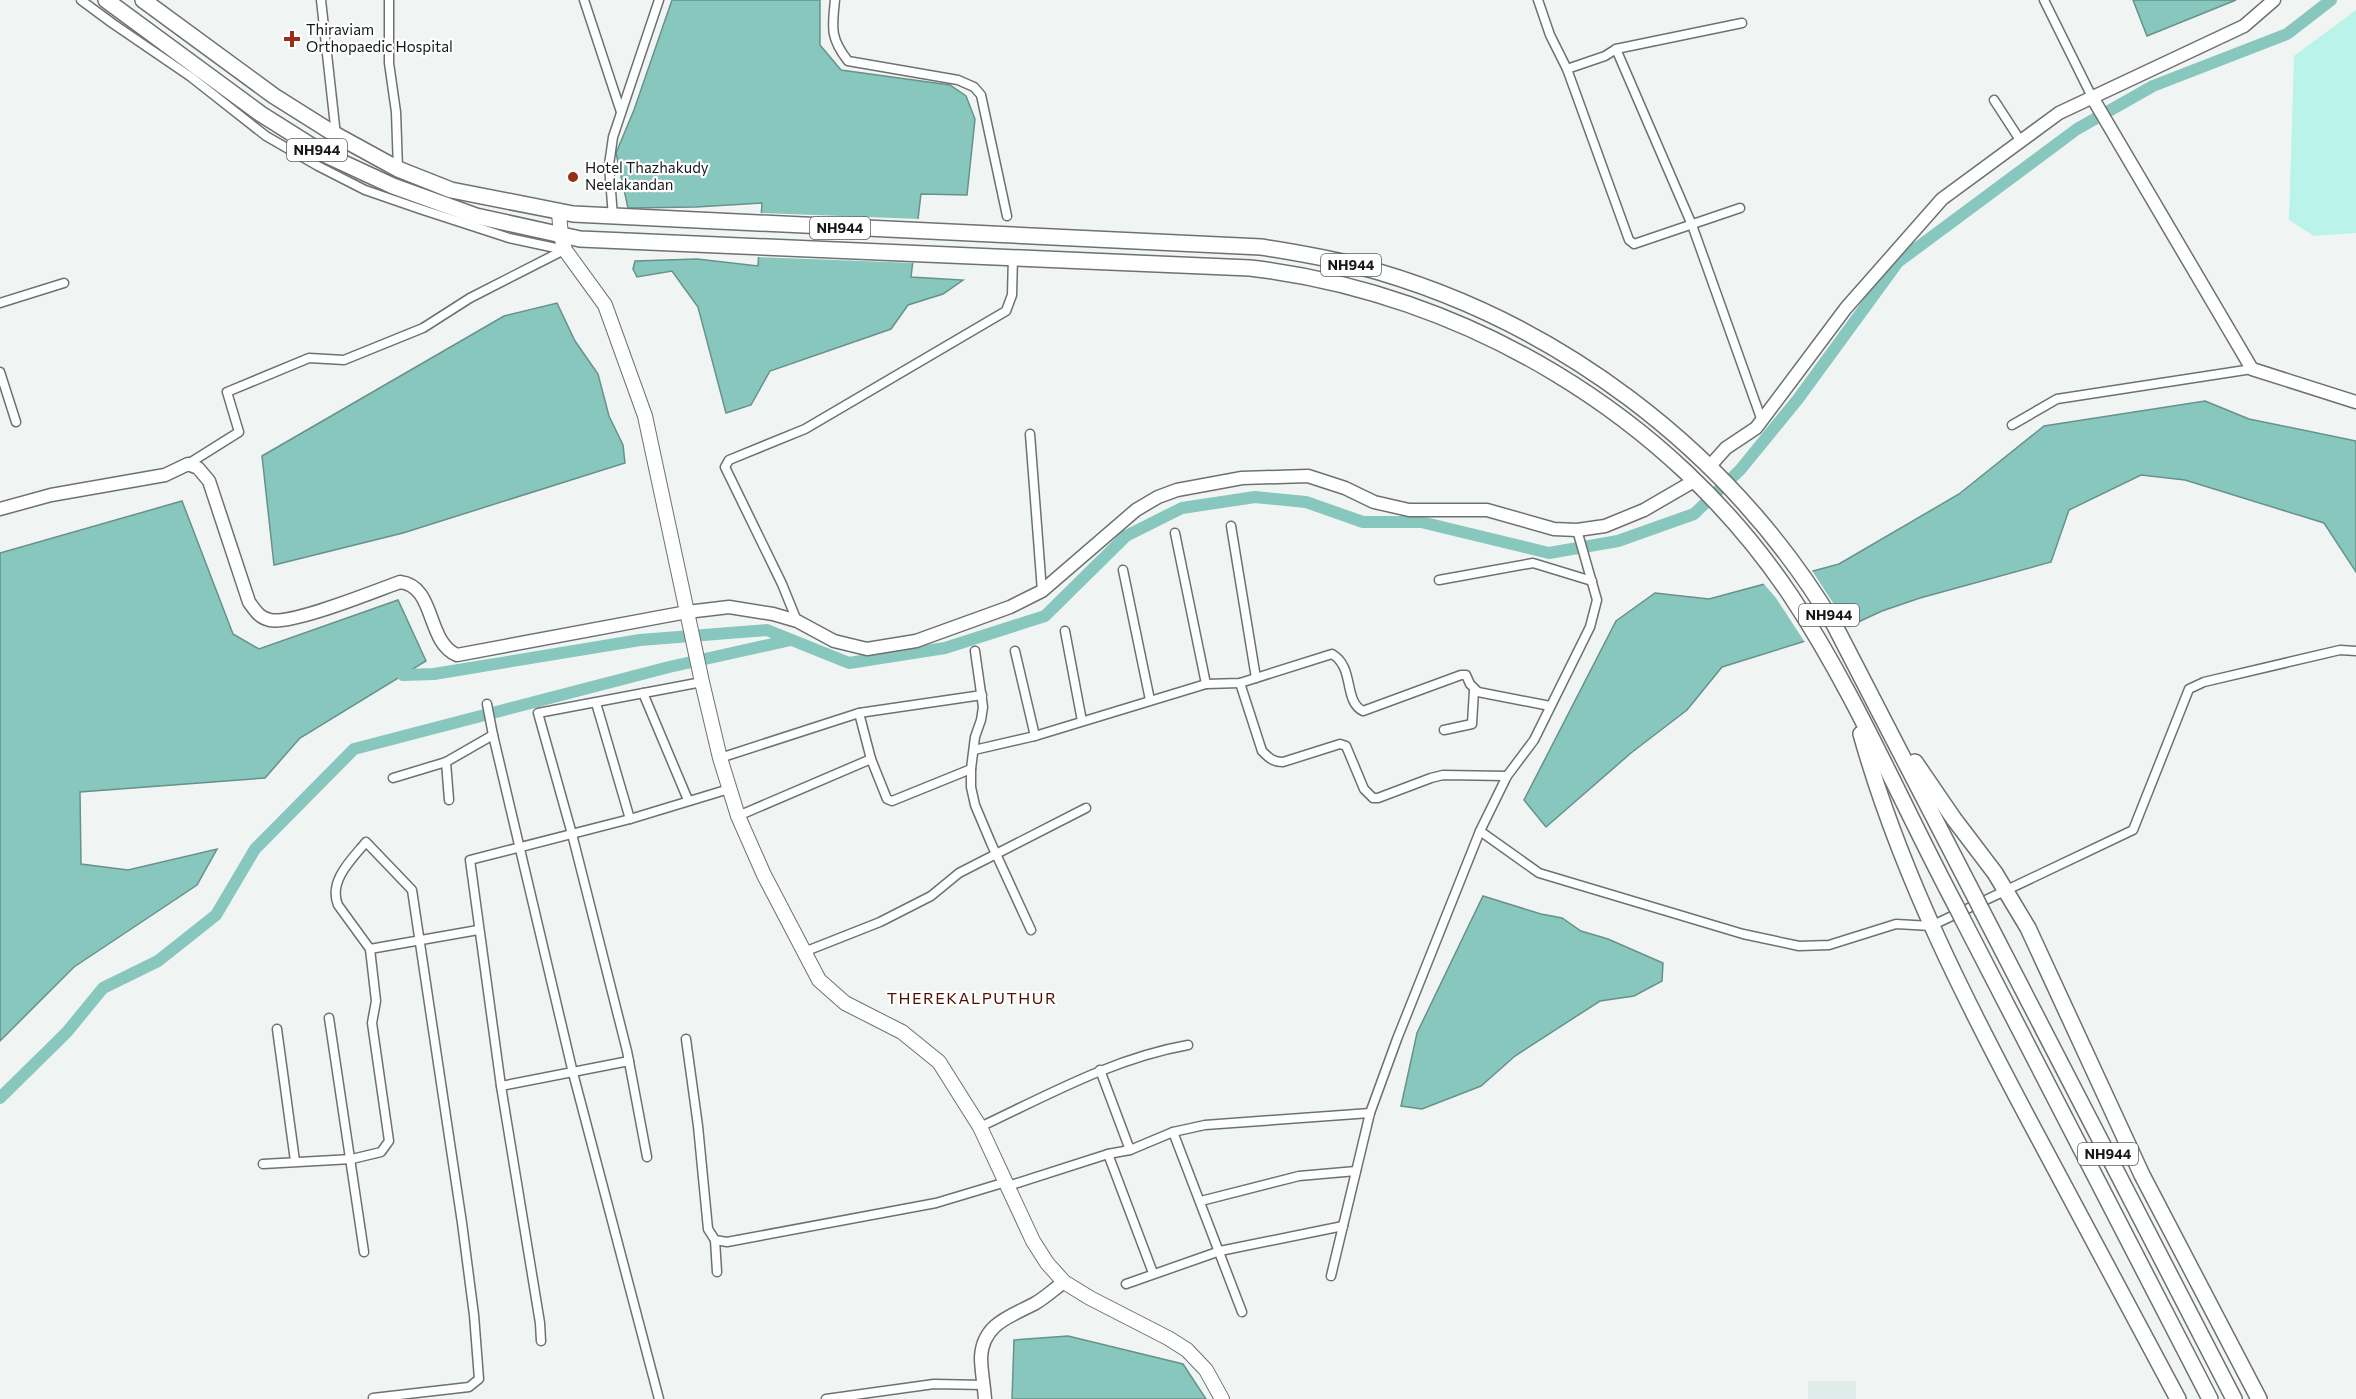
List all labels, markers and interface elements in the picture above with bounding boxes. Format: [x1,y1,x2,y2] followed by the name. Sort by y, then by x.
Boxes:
[306,20,453,55] place label: Thiraviam Orthopaedic Hospital
[283,30,301,48] marker: Thiraviam Orthopaedic Hospital
[287,139,347,161] road number: NH944
[585,158,709,193] place label: Hotel Thazhakudy Neelakandan
[566,170,580,184] marker: Hotel Thazhakudy Neelakandan
[810,217,870,239] road number: NH944
[1321,254,1381,276] road number: NH944
[1799,604,1859,626] road number: NH944
[887,988,1057,1007] district label: THEREKALPUTHUR
[2078,1143,2138,1165] road number: NH944

